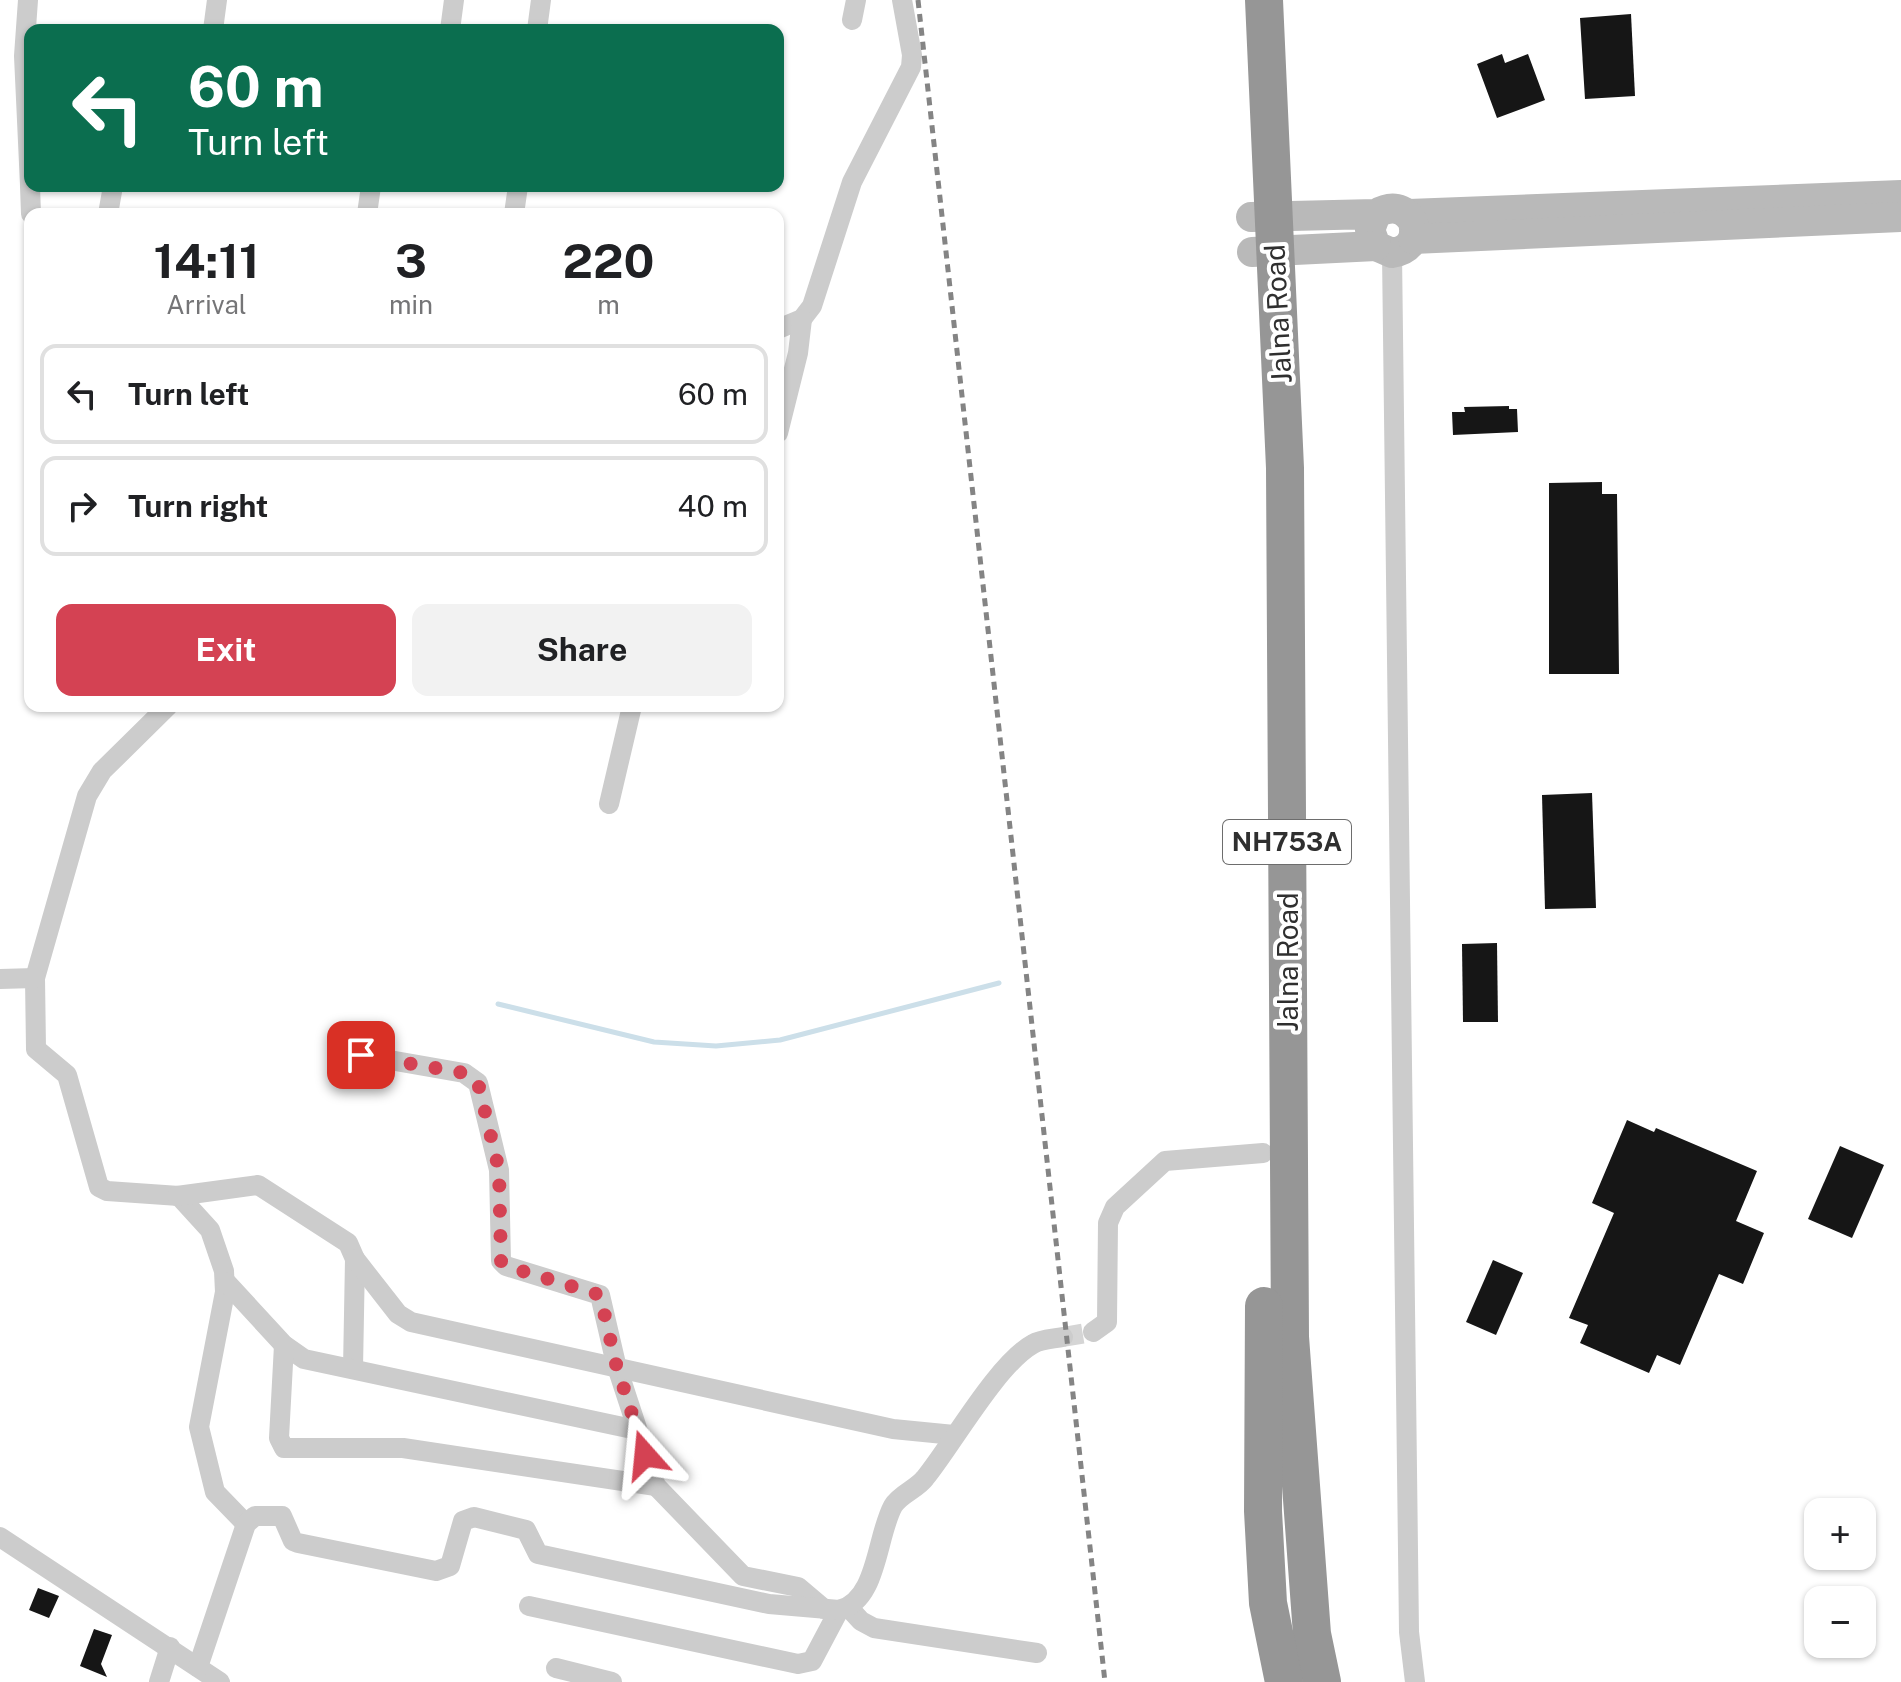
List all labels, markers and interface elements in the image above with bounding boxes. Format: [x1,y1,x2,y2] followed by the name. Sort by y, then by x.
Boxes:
[188,54,324,120] text: 60 m
[56,56,160,160] icon: left
[188,121,329,163] text: Turn left
[153,232,260,289] text: 14:11
[395,232,427,289] text: 3
[563,232,654,289] text: 220
[1257,244,1298,385] street label: Jalna Road
[166,289,247,320] text: Arrival
[389,289,433,320] text: min
[597,289,620,320] text: m
[60,372,104,416] icon: left
[128,376,249,412] text: Turn left
[678,376,748,412] text: 60 m
[60,484,104,528] icon: right
[128,488,268,524] text: Turn right
[678,488,748,524] text: 40 m
[56,604,396,696] button: Exit
[412,604,752,696] button: Share
[1223,820,1351,864] road number: NH753A
[1271,892,1304,1032] street label: Jalna Road
[327,1021,395,1089] pin
[339,1033,383,1077] icon: arrive
[603,1413,687,1497] position arrow
[1804,1498,1876,1658] map controls
[1804,1498,1876,1570] button: +
[1804,1586,1876,1658] button: −

